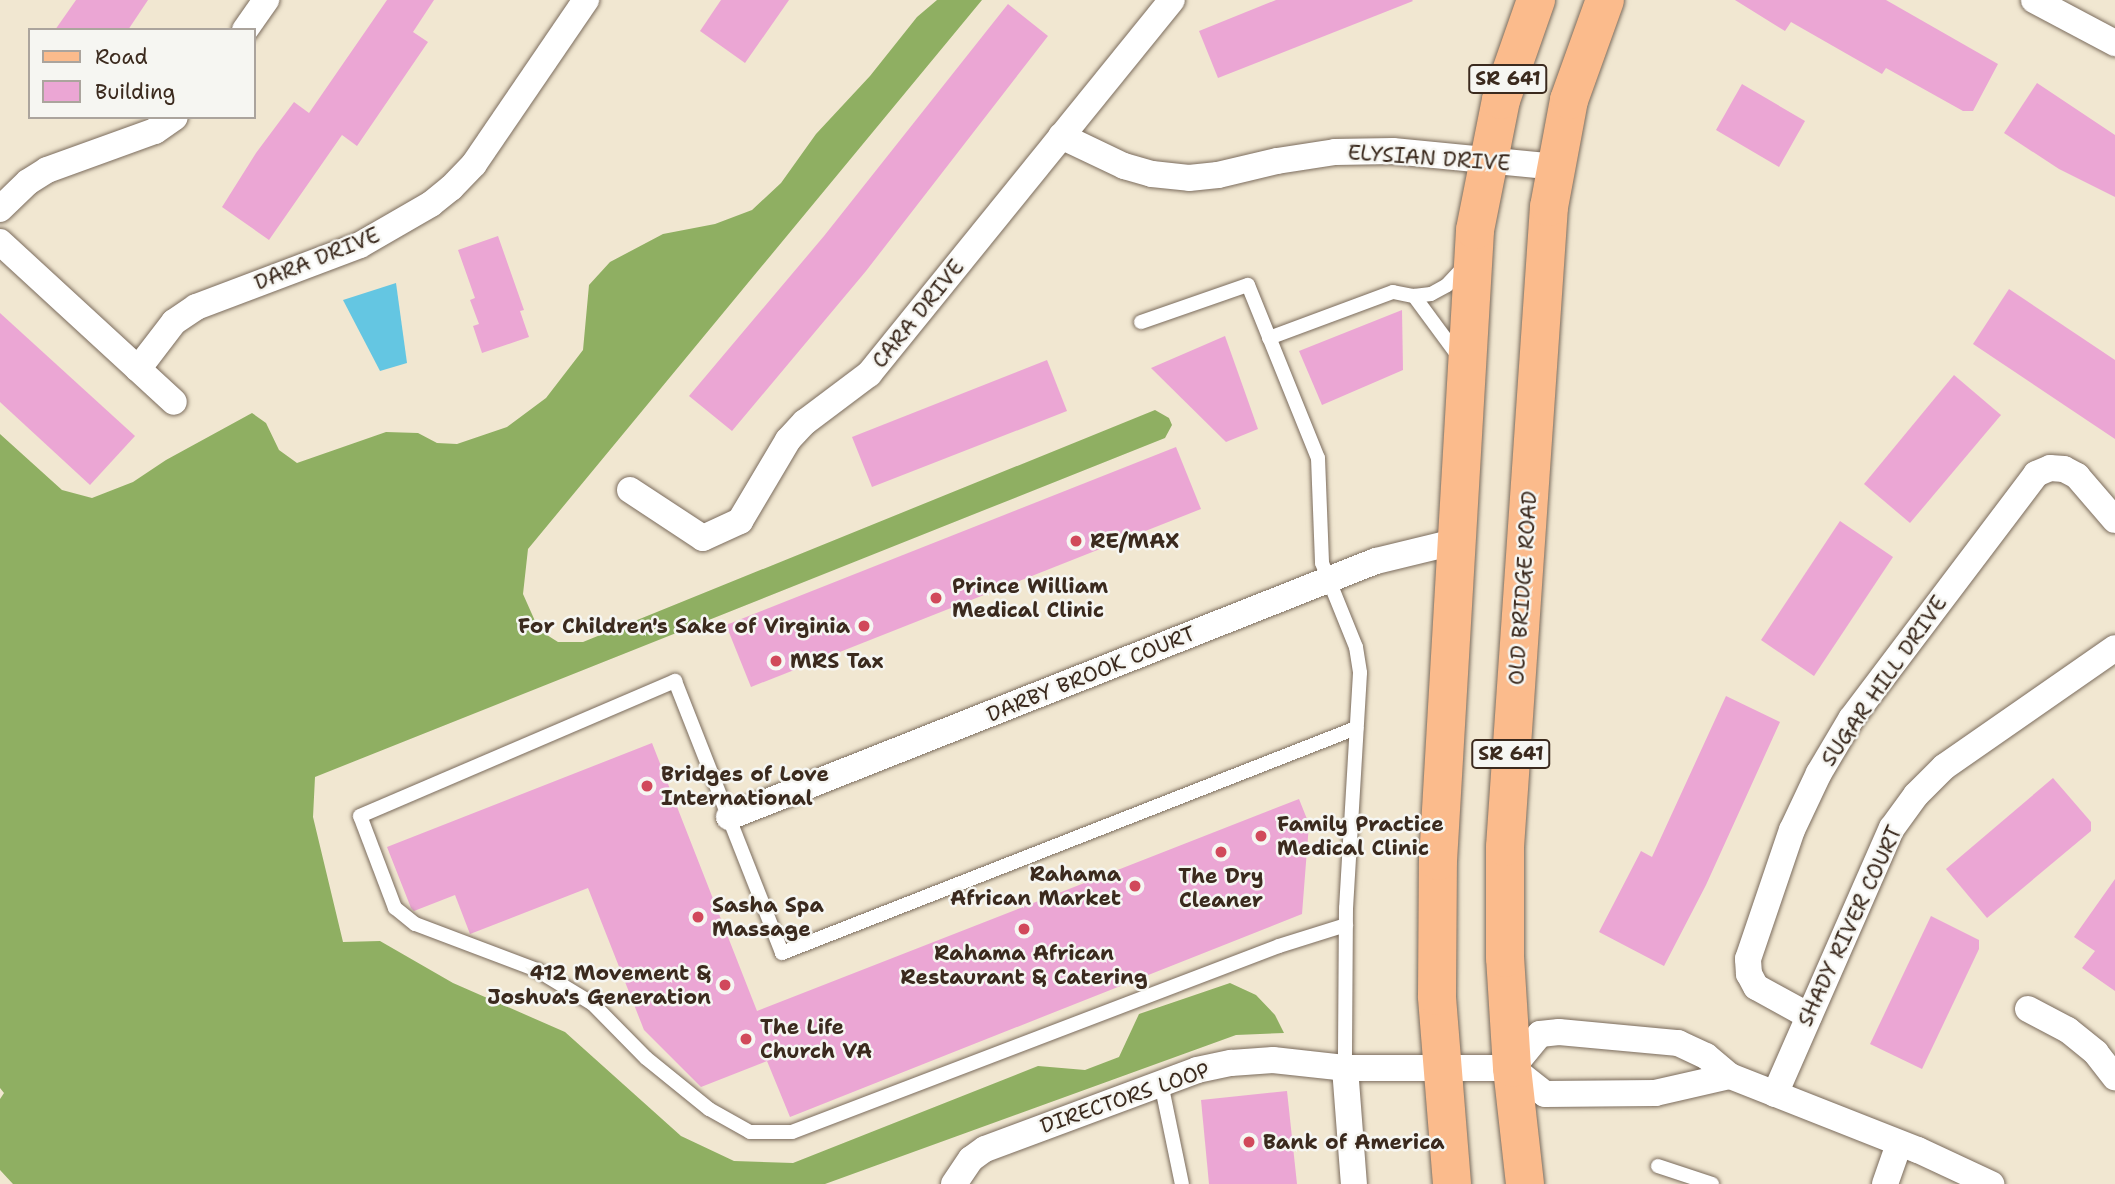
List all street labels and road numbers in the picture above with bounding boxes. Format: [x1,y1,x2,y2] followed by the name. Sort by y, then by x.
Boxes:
[1468,64,1548,94] road number: SR 641
[1347,140,1511,176] street label: ELYSIAN DRIVE
[251,222,383,296] street label: DARA DRIVE
[867,255,969,373] street label: CARA DRIVE
[1504,490,1542,686] street label: OLD BRIDGE ROAD
[1816,591,1952,771] street label: SUGAR HILL DRIVE
[983,621,1199,727] street label: DARBY BROOK COURT
[1471,738,1551,769] road number: SR 641
[1792,822,1908,1030] street label: SHADY RIVER COURT
[1037,1057,1213,1139] street label: DIRECTORS LOOP

